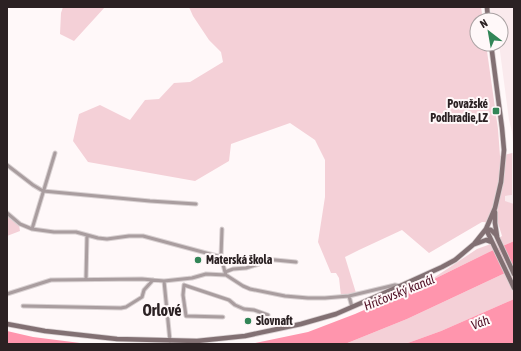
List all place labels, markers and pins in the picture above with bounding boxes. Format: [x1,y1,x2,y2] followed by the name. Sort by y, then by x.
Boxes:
[430,97,489,125] place label: Považské Podhradie,LZ
[491,106,501,116] marker: Považské Podhradie,LZ
[206,253,273,267] place label: Materská škola
[193,255,203,265] marker: Materská škola
[256,314,293,328] place label: Slovnaft
[243,316,253,326] marker: Slovnaft

